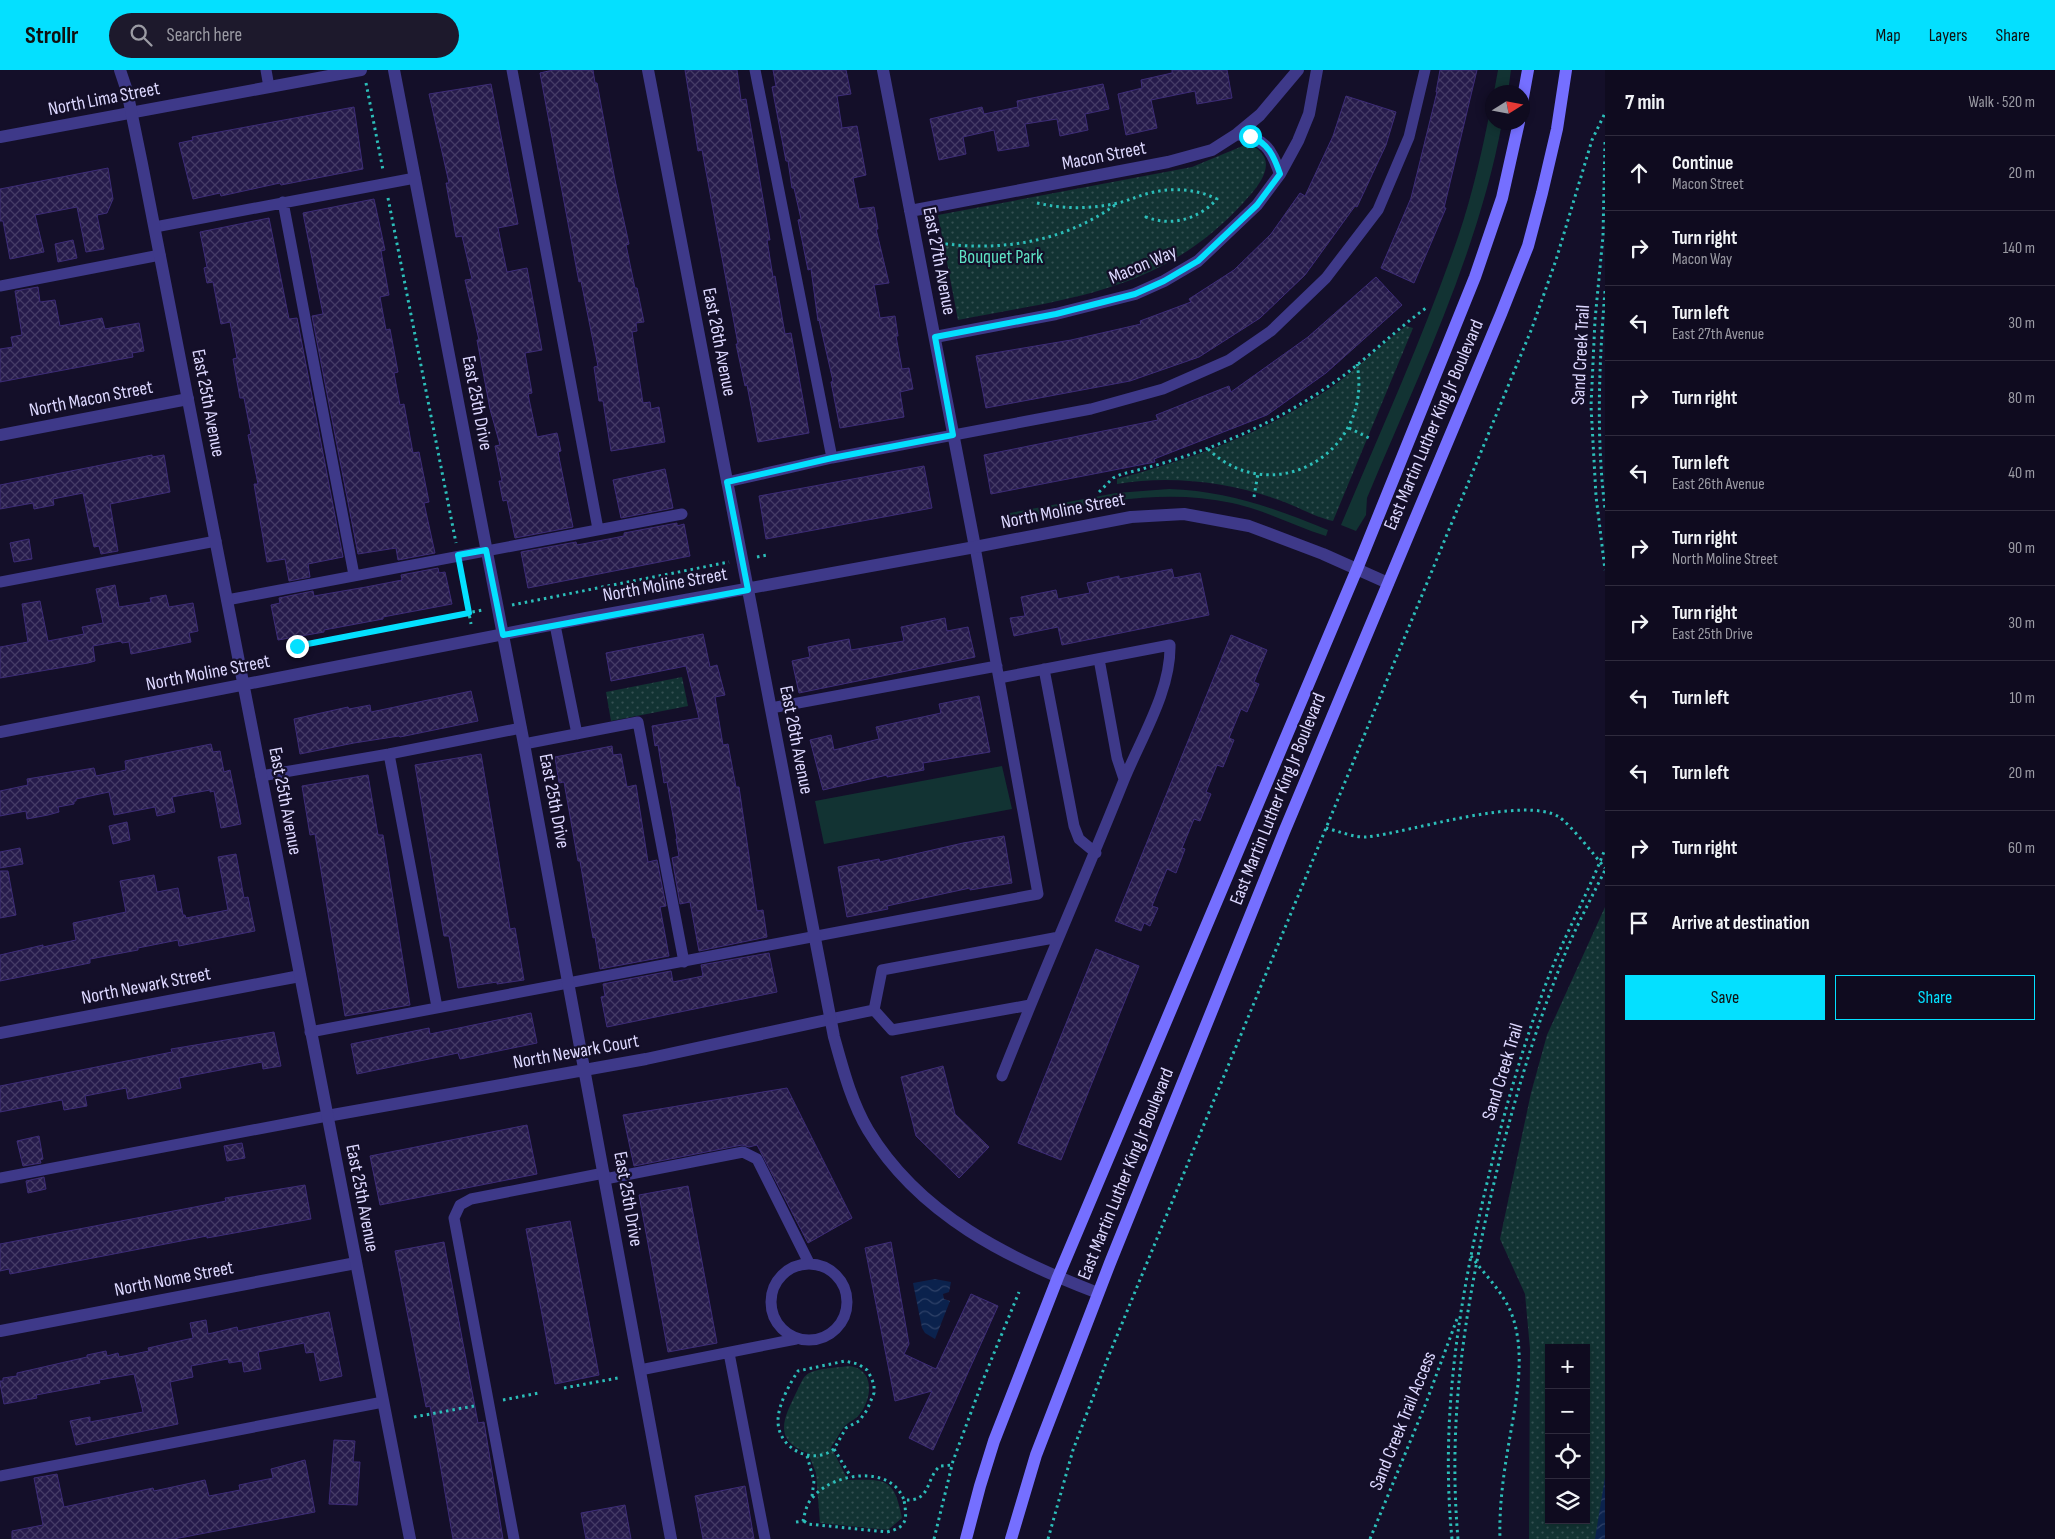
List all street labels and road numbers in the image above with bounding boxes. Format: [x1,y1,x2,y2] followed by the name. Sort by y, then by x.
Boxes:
[46,77,162,121] street label: North Lima Street
[1060,137,1148,175] street label: Macon Street
[917,205,961,317] street label: East 27th Avenue
[1106,240,1181,290] street label: Macon Way
[697,286,741,398] street label: East 26th Avenue
[1567,304,1595,406] street label: Sand Creek Trail
[1379,316,1489,534] street label: East Martin Luther King Jr Boulevard
[186,347,230,459] street label: East 25th Avenue
[457,354,497,452] street label: East 25th Drive
[27,376,155,422] street label: North Macon Street
[999,488,1127,534] street label: North Moline Street
[601,563,729,607] street label: North Moline Street
[144,650,272,696] street label: North Moline Street
[774,684,818,796] street label: East 26th Avenue
[1225,690,1331,908] street label: East Martin Luther King Jr Boulevard
[263,745,307,857] street label: East 25th Avenue
[534,752,574,850] street label: East 25th Drive
[79,962,213,1010] street label: North Newark Street
[1477,1021,1529,1123] street label: Sand Creek Trail
[511,1030,641,1074] street label: North Newark Court
[1073,1065,1179,1283] street label: East Martin Luther King Jr Boulevard
[340,1142,384,1254] street label: East 25th Avenue
[608,1150,648,1248] street label: East 25th Drive
[113,1256,236,1302] street label: North Nome Street
[1365,1348,1441,1494] street label: Sand Creek Trail Access

